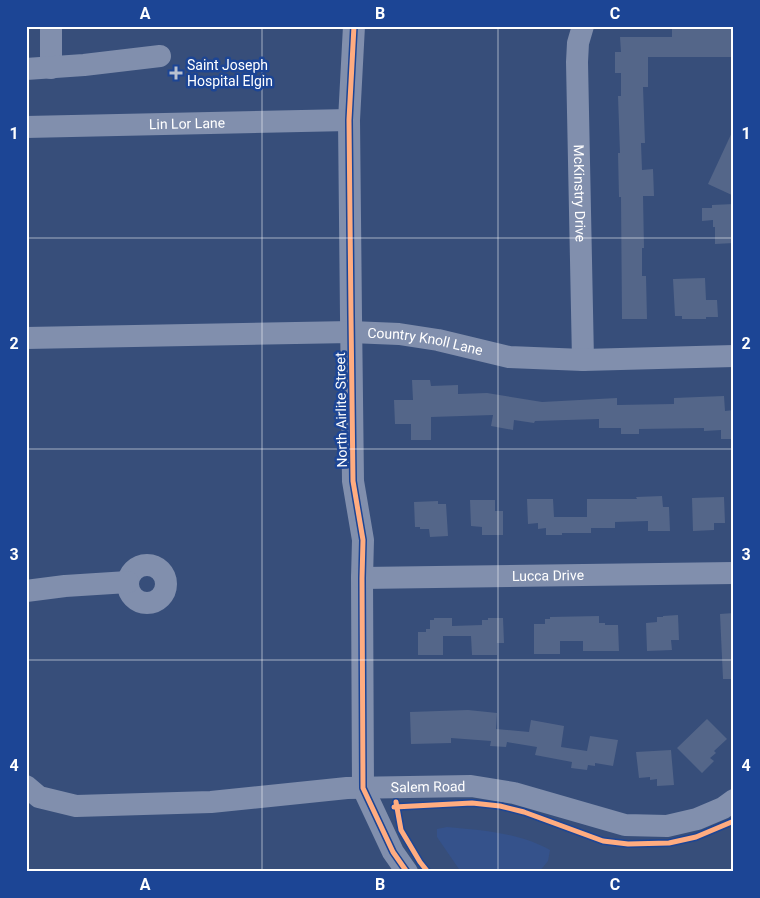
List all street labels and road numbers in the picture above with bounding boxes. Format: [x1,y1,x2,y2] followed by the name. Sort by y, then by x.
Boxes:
[149,115,225,132] street label: Lin Lor Lane
[571,144,589,242] street label: McKinstry Drive
[367,325,485,358] street label: Country Knoll Lane
[332,352,350,468] street label: North Airlite Street
[512,567,584,584] street label: Lucca Drive
[391,778,466,795] street label: Salem Road

